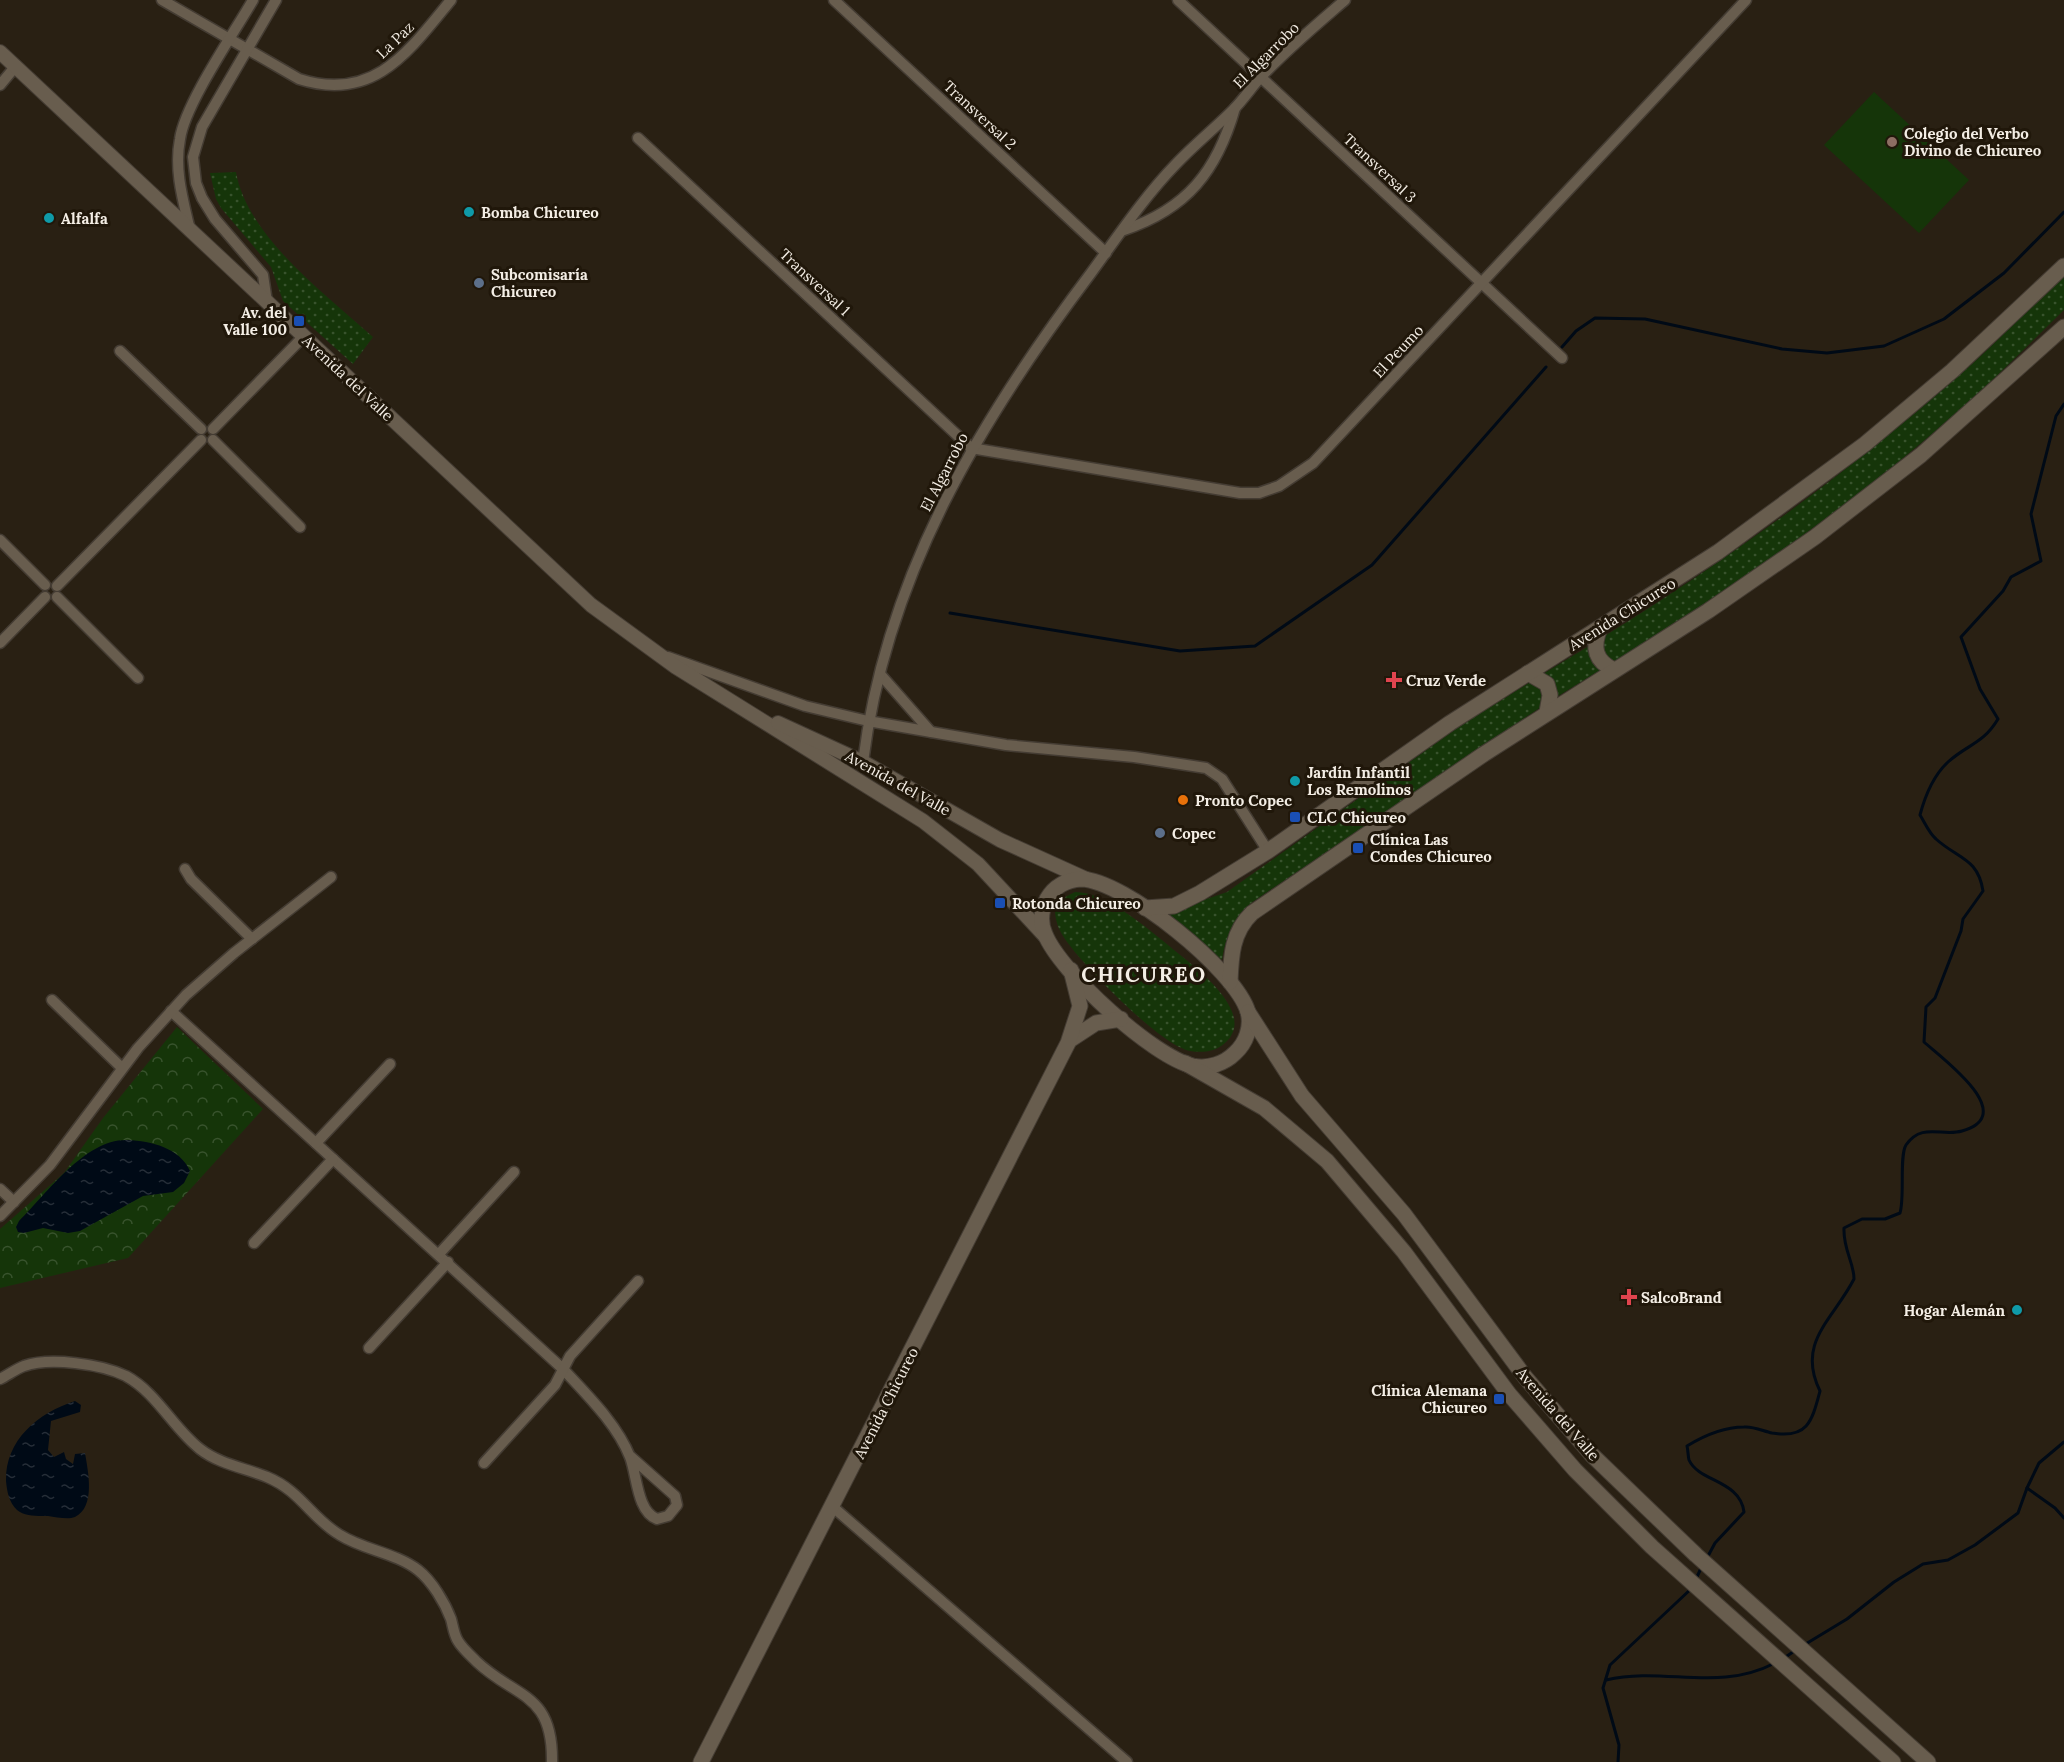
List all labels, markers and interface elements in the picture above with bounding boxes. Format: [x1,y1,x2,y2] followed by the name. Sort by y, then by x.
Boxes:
[372,18,418,62] street label: La Paz
[1229,18,1303,92] street label: El Algarrobo
[940,77,1020,153] street label: Transversal 2
[1904,124,2042,160] place label: Colegio del Verbo Divino de Chicureo
[1340,129,1420,207] street label: Transversal 3
[1885,135,1899,149] marker: Colegio del Verbo Divino de Chicureo
[481,203,599,222] place label: Bomba Chicureo
[462,205,476,219] marker: Bomba Chicureo
[61,209,108,228] place label: Alfalfa
[42,211,56,225] marker: Alfalfa
[776,244,854,320] street label: Transversal 1
[491,265,588,301] place label: Subcomisaría Chicureo
[472,276,486,290] marker: Subcomisaría Chicureo
[223,303,287,339] place label: Av. del Valle 100
[292,314,306,328] marker: Av. del Valle 100
[1369,320,1427,381] street label: El Peumo
[298,330,397,425] street label: Avenida del Valle
[916,429,972,515] street label: El Algarrobo
[1564,573,1679,655] street label: Avenida Chicureo
[1406,671,1486,690] place label: Cruz Verde
[1387,673,1401,687] marker: Cruz Verde
[841,746,954,820] street label: Avenida del Valle
[1307,763,1411,799] place label: Jardín Infantil Los Remolinos
[1288,774,1302,788] marker: Jardín Infantil Los Remolinos
[1195,791,1292,810] place label: Pronto Copec
[1176,793,1190,807] marker: Pronto Copec
[1307,808,1406,827] place label: CLC Chicureo
[1288,810,1302,824] marker: CLC Chicureo
[1172,824,1216,843] place label: Copec
[1153,826,1167,840] marker: Copec
[1370,830,1492,866] place label: Clínica Las Condes Chicureo
[1351,841,1365,855] marker: Clínica Las Condes Chicureo
[1012,894,1141,913] place label: Rotonda Chicureo
[993,896,1007,910] marker: Rotonda Chicureo
[1081,961,1207,988] district label: CHICUREO
[1641,1288,1722,1307] place label: SalcoBrand
[1622,1290,1636,1304] marker: SalcoBrand
[1904,1301,2005,1320] place label: Hogar Alemán
[2010,1303,2024,1317] marker: Hogar Alemán
[849,1344,922,1463] street label: Avenida Chicureo
[1512,1363,1604,1464] street label: Avenida del Valle
[1371,1381,1487,1417] place label: Clínica Alemana Chicureo
[1492,1392,1506,1406] marker: Clínica Alemana Chicureo

